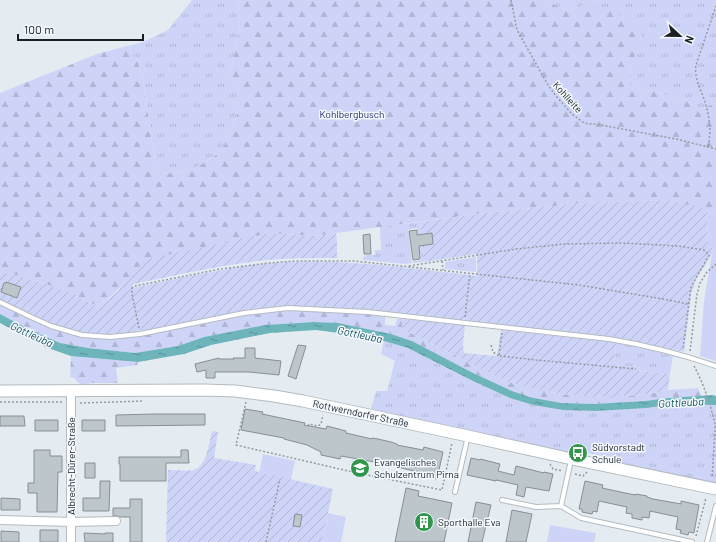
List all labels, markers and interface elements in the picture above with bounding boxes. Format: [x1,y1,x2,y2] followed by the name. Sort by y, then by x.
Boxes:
[18,16,143,42] scale bar
[660,16,700,56] north arrow
[24,22,54,36] text: 100 m
[682,34,697,46] text: N
[551,79,585,115] street label: Kohlleite
[320,108,384,120] park label: Kohlbergbusch
[9,318,56,350] water label: Gottleuba
[336,323,384,345] water label: Gottleuba
[658,394,704,410] water label: Gottleuba
[312,397,410,429] street label: Rottwerndorfer Straße
[65,417,77,515] street label: Albrecht-Dürer-Straße
[592,441,645,465] place label: Südvorstadt Schule
[567,442,589,464] bus stop icon: Südvorstadt Schule
[374,456,459,480] place label: Evangelisches Schulzentrum Pirna
[349,457,371,479] school or university icon: Evangelisches Schulzentrum Pirna
[413,511,435,533] building icon: Sporthalle Eva
[438,516,500,528] place label: Sporthalle Eva

